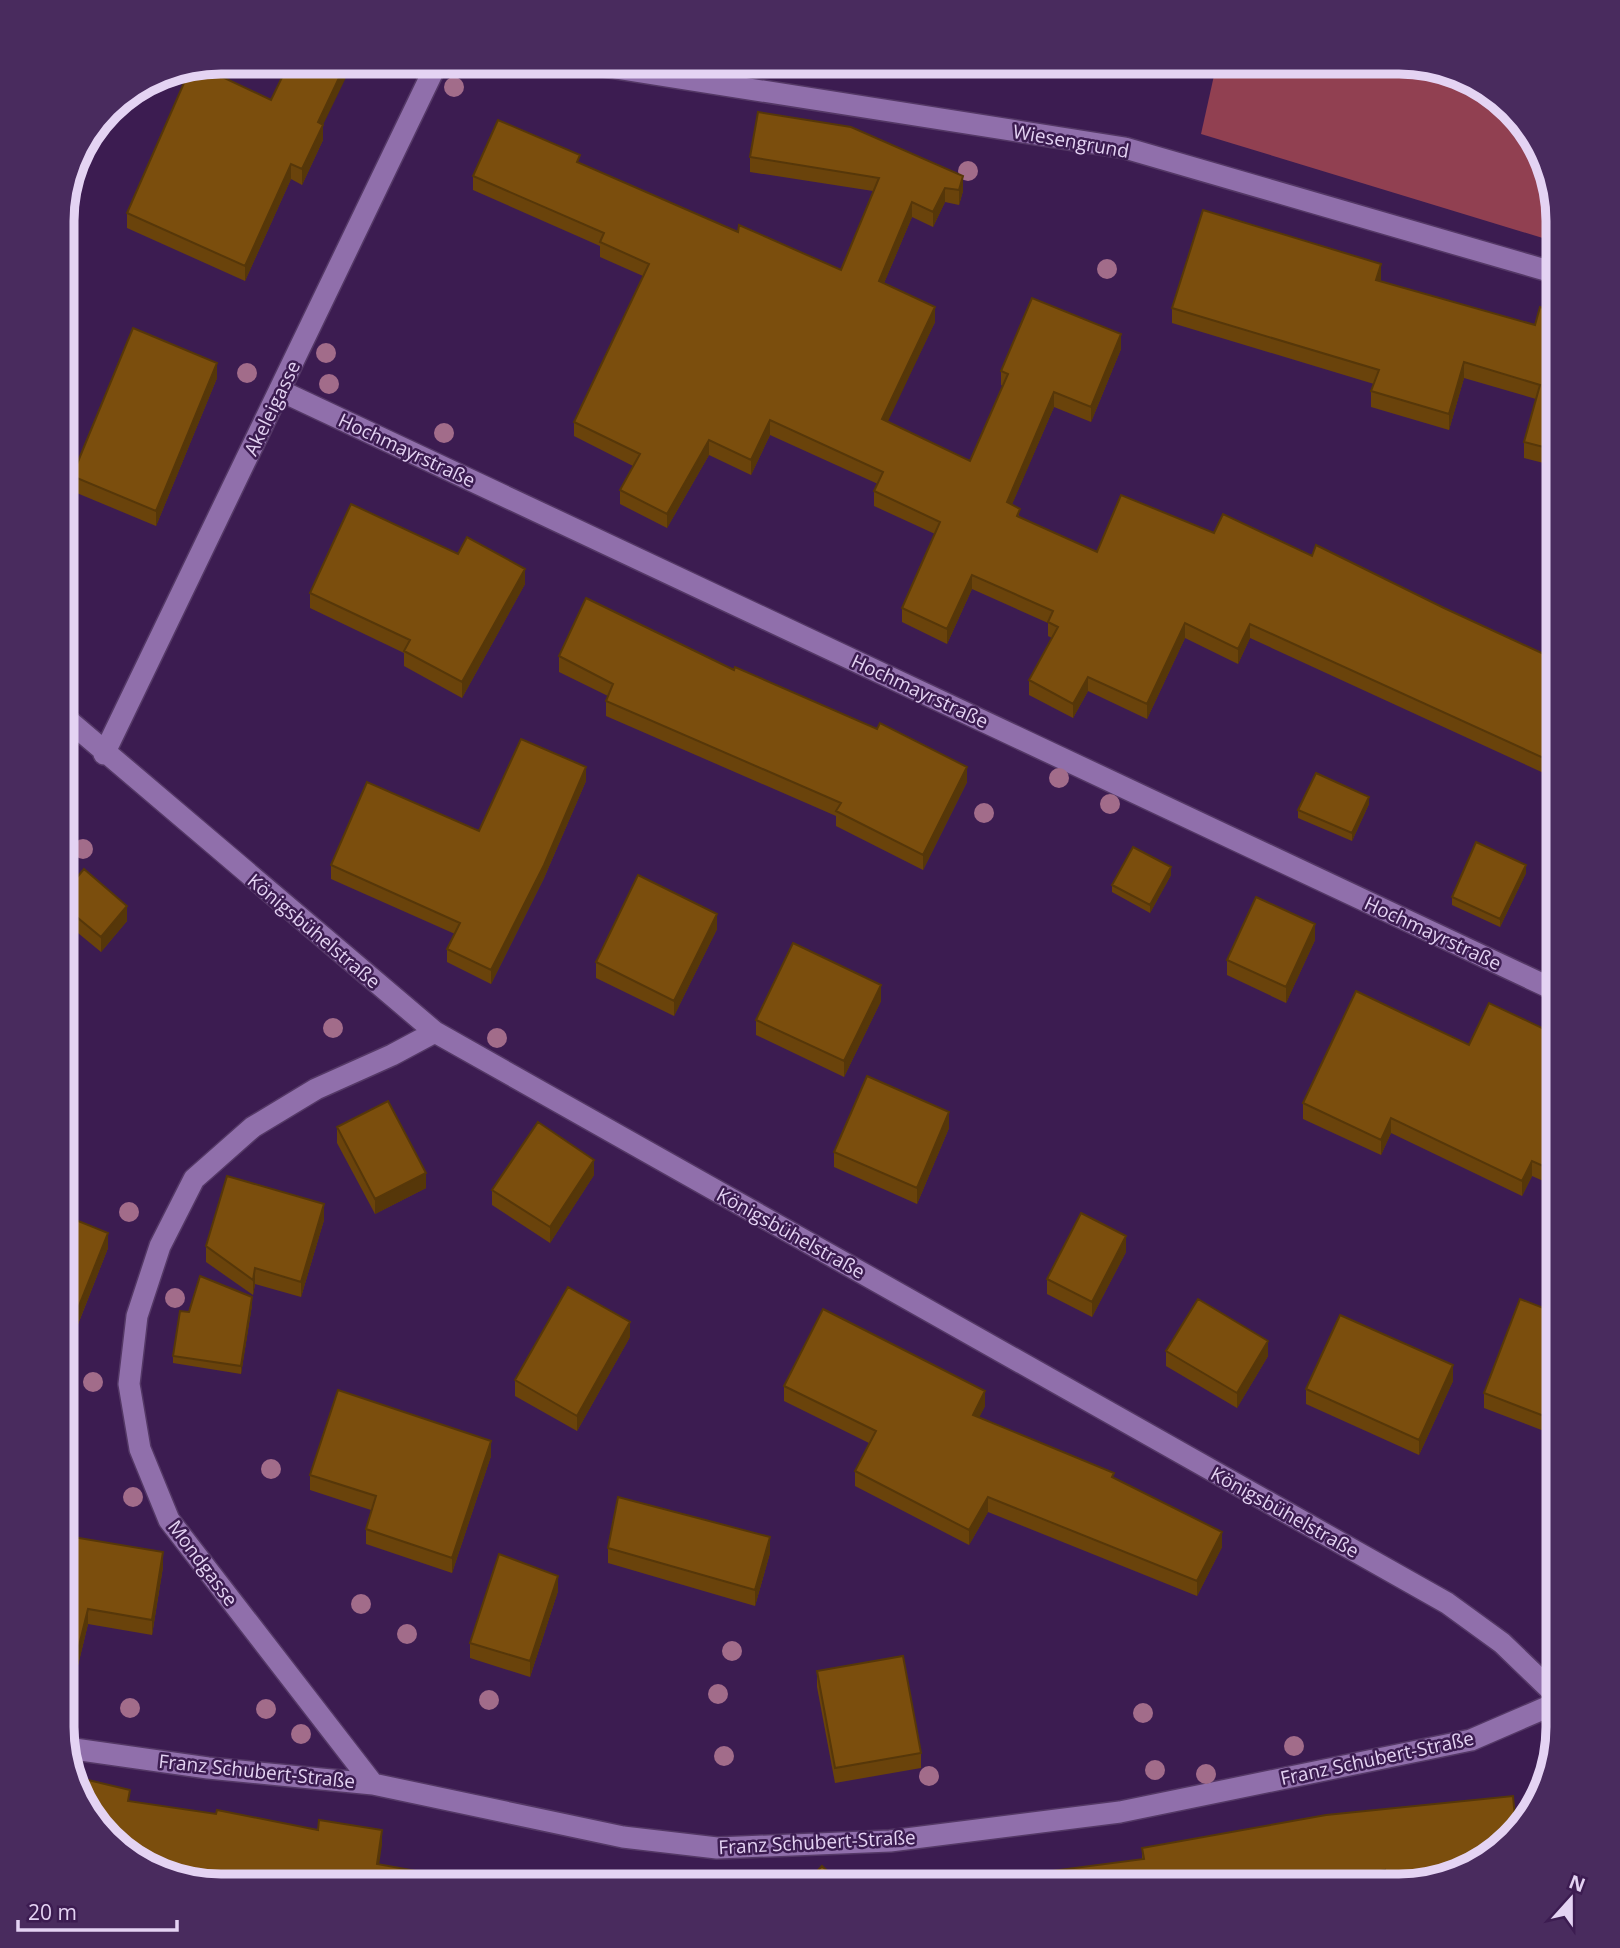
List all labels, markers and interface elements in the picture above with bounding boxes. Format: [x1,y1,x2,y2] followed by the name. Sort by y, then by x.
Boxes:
[1011,118,1131,164] street label: Wiesengrund
[238,356,306,460] street label: Akeleigasse
[334,407,480,493] street label: Hochmayrstraße
[847,648,993,734] street label: Hochmayrstraße
[242,868,386,994] street label: Königsbühelstraße
[1360,890,1506,976] street label: Hochmayrstraße
[712,1181,870,1285] street label: Königsbühelstraße
[1206,1460,1364,1564] street label: Königsbühelstraße
[162,1515,244,1611] street label: Mondgasse
[1278,1725,1476,1791] street label: Franz Schubert-Straße
[157,1748,357,1794] street label: Franz Schubert-Straße
[718,1824,916,1860] street label: Franz Schubert-Straße
[1536,1864,1606,1934] north arrow
[1565,1868,1589,1898] text: N
[18,1888,177,1932] scale bar
[28,1898,77,1926] text: 20 m

